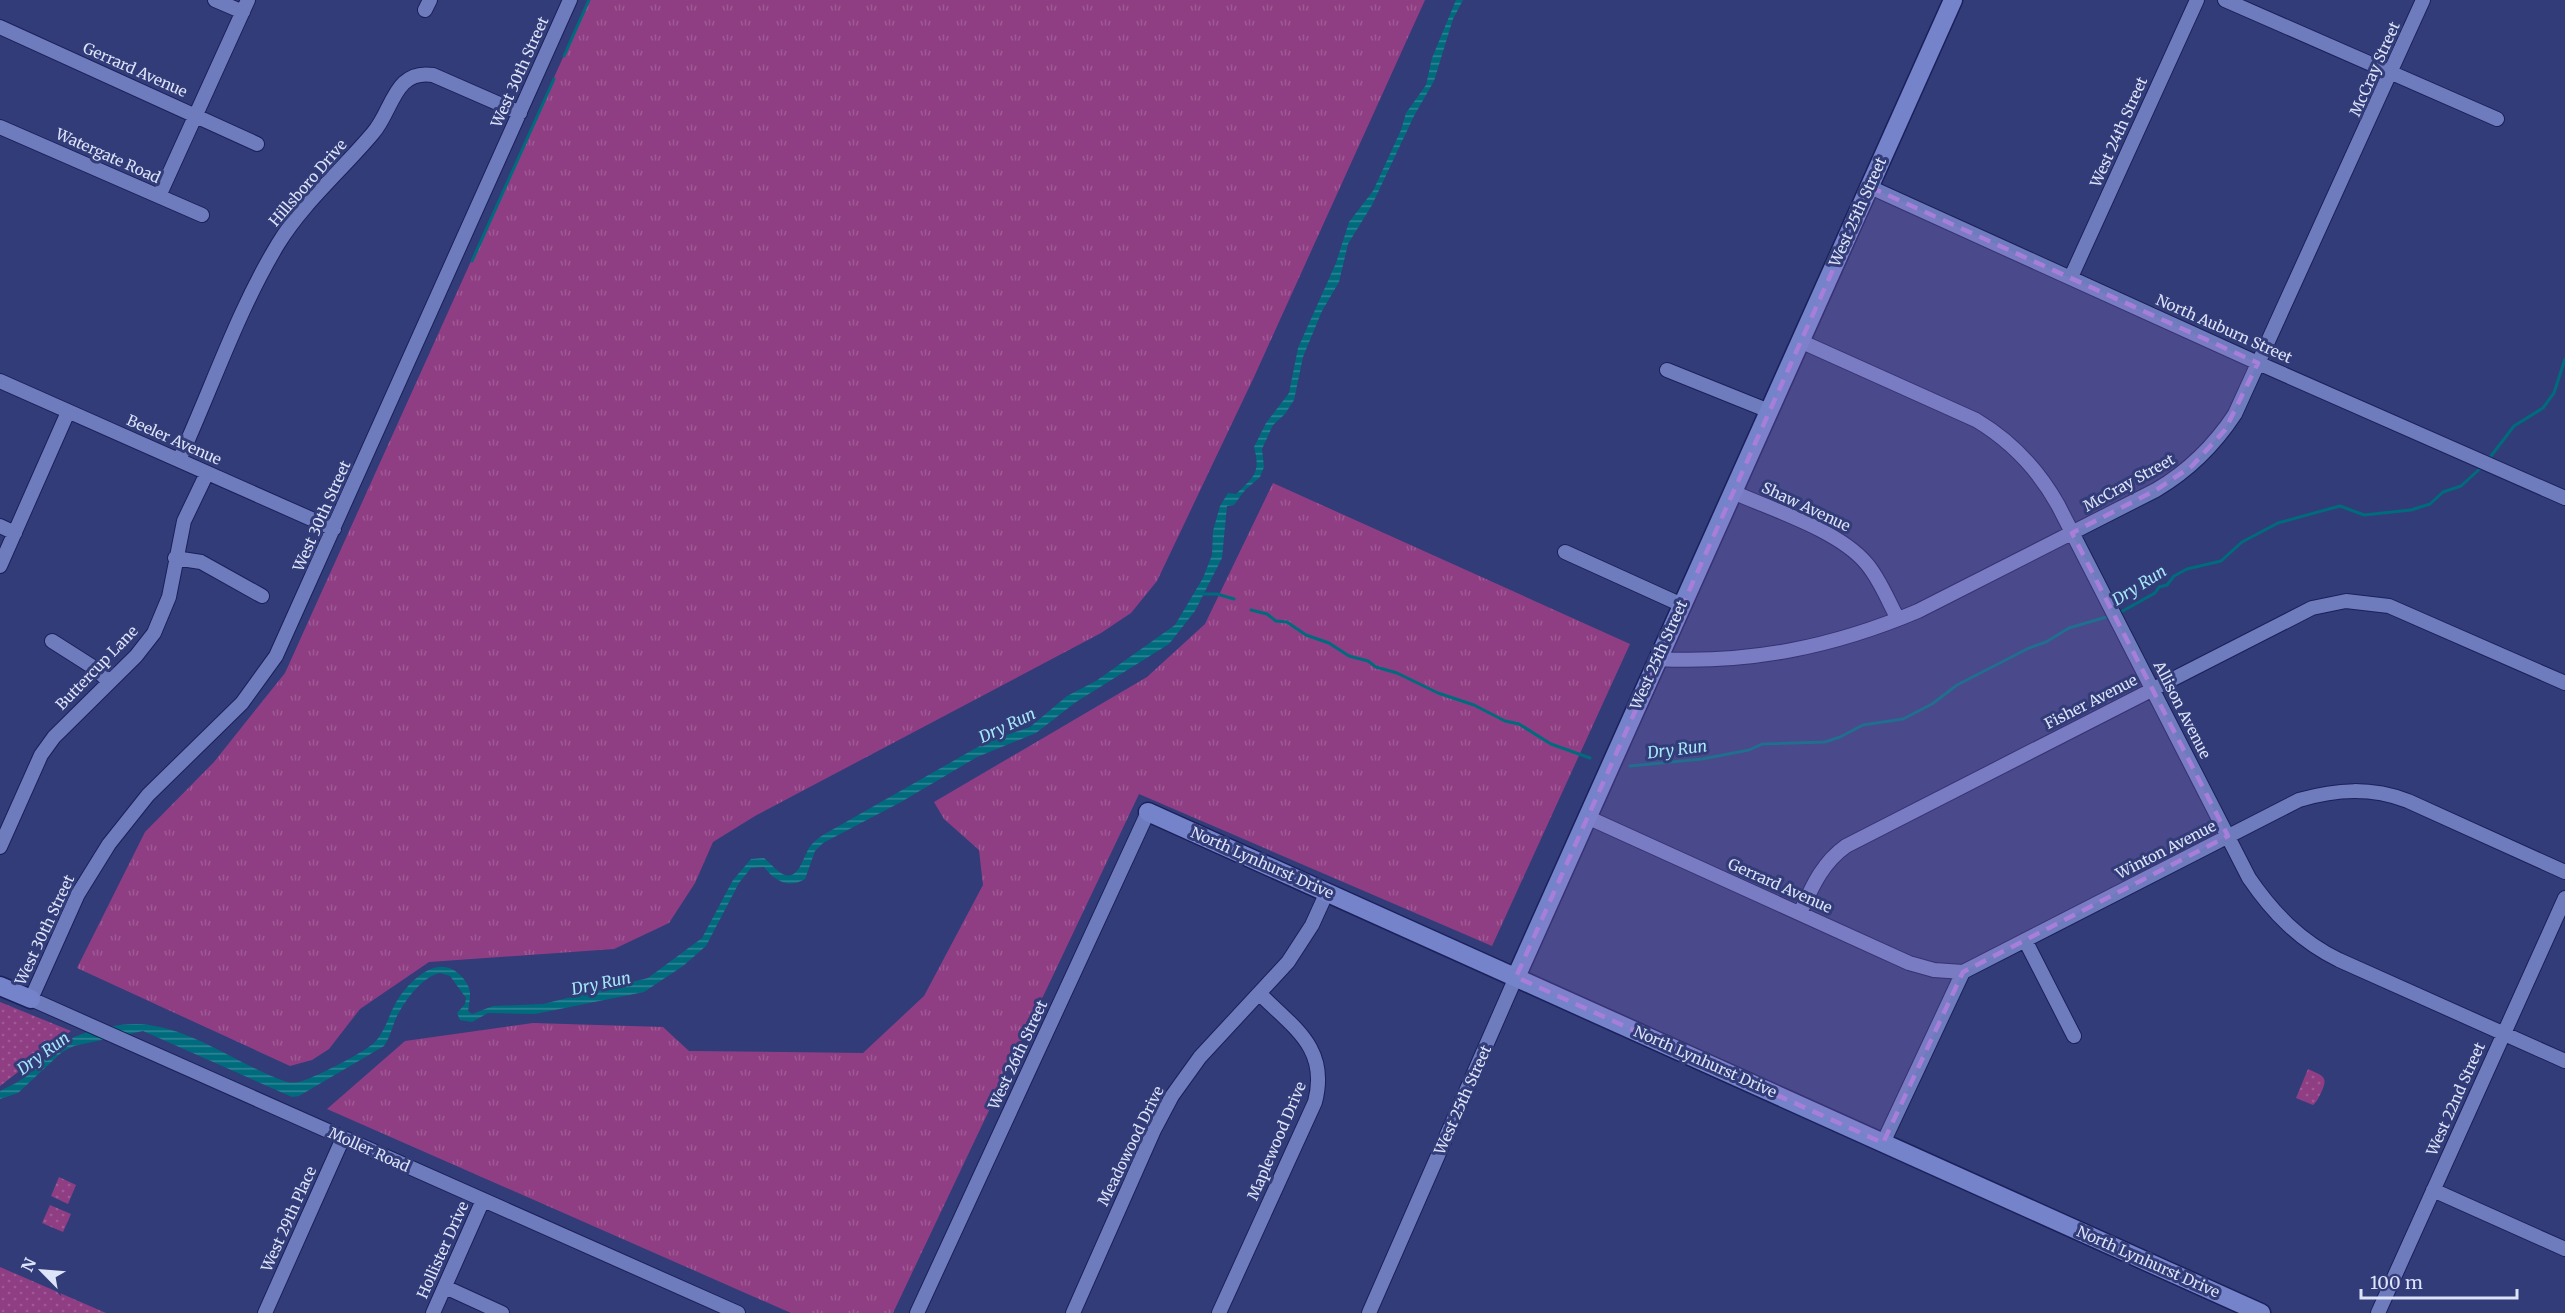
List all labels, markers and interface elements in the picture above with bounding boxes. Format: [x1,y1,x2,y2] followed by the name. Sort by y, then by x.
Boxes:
[486,13,553,131] street label: West 30th Street
[2345,18,2404,119] street label: McCray Street
[80,38,190,101] street label: Gerrard Avenue
[2085,74,2151,191] street label: West 24th Street
[52,124,163,187] street label: Watergate Road
[265,135,351,230] street label: Hillsboro Drive
[1825,154,1890,270] street label: West 25th Street
[2153,290,2295,367] street label: North Auburn Street
[124,410,225,469] street label: Beeler Avenue
[2080,450,2178,515] street label: McCray Street
[288,457,355,575] street label: West 30th Street
[1759,478,1854,535] street label: Shaw Avenue
[2107,561,2170,610] water label: Dry Run
[1626,597,1691,713] street label: West 25th Street
[52,621,142,714] street label: Buttercup Lane
[2149,657,2215,762] street label: Allison Avenue
[2041,670,2140,733] street label: Fisher Avenue
[975,703,1038,747] water label: Dry Run
[1645,735,1708,763] water label: Dry Run
[2112,816,2219,883] street label: Winton Avenue
[1188,822,1337,903] street label: North Lynhurst Drive
[1725,854,1835,917] street label: Gerrard Avenue
[10,872,78,989] street label: West 30th Street
[569,967,632,999] water label: Dry Run
[983,997,1051,1113] street label: West 26th Street
[1631,1021,1780,1102] street label: North Lynhurst Drive
[12,1027,73,1079] water label: Dry Run
[2422,1039,2489,1159] street label: West 22nd Street
[1430,1042,1495,1158] street label: West 25th Street
[1243,1079,1310,1203] street label: Maplewood Drive
[1093,1083,1168,1209] street label: Meadowood Drive
[326,1123,413,1176] street label: Moller Road
[256,1163,320,1275] street label: West 29th Place
[413,1198,473,1301] street label: Hollister Drive
[2074,1221,2223,1302] street label: North Lynhurst Drive
[12,1241,72,1301] north arrow
[17,1254,40,1275] text: N
[2361,1262,2517,1300] scale bar
[2370,1271,2423,1294] text: 100 m

